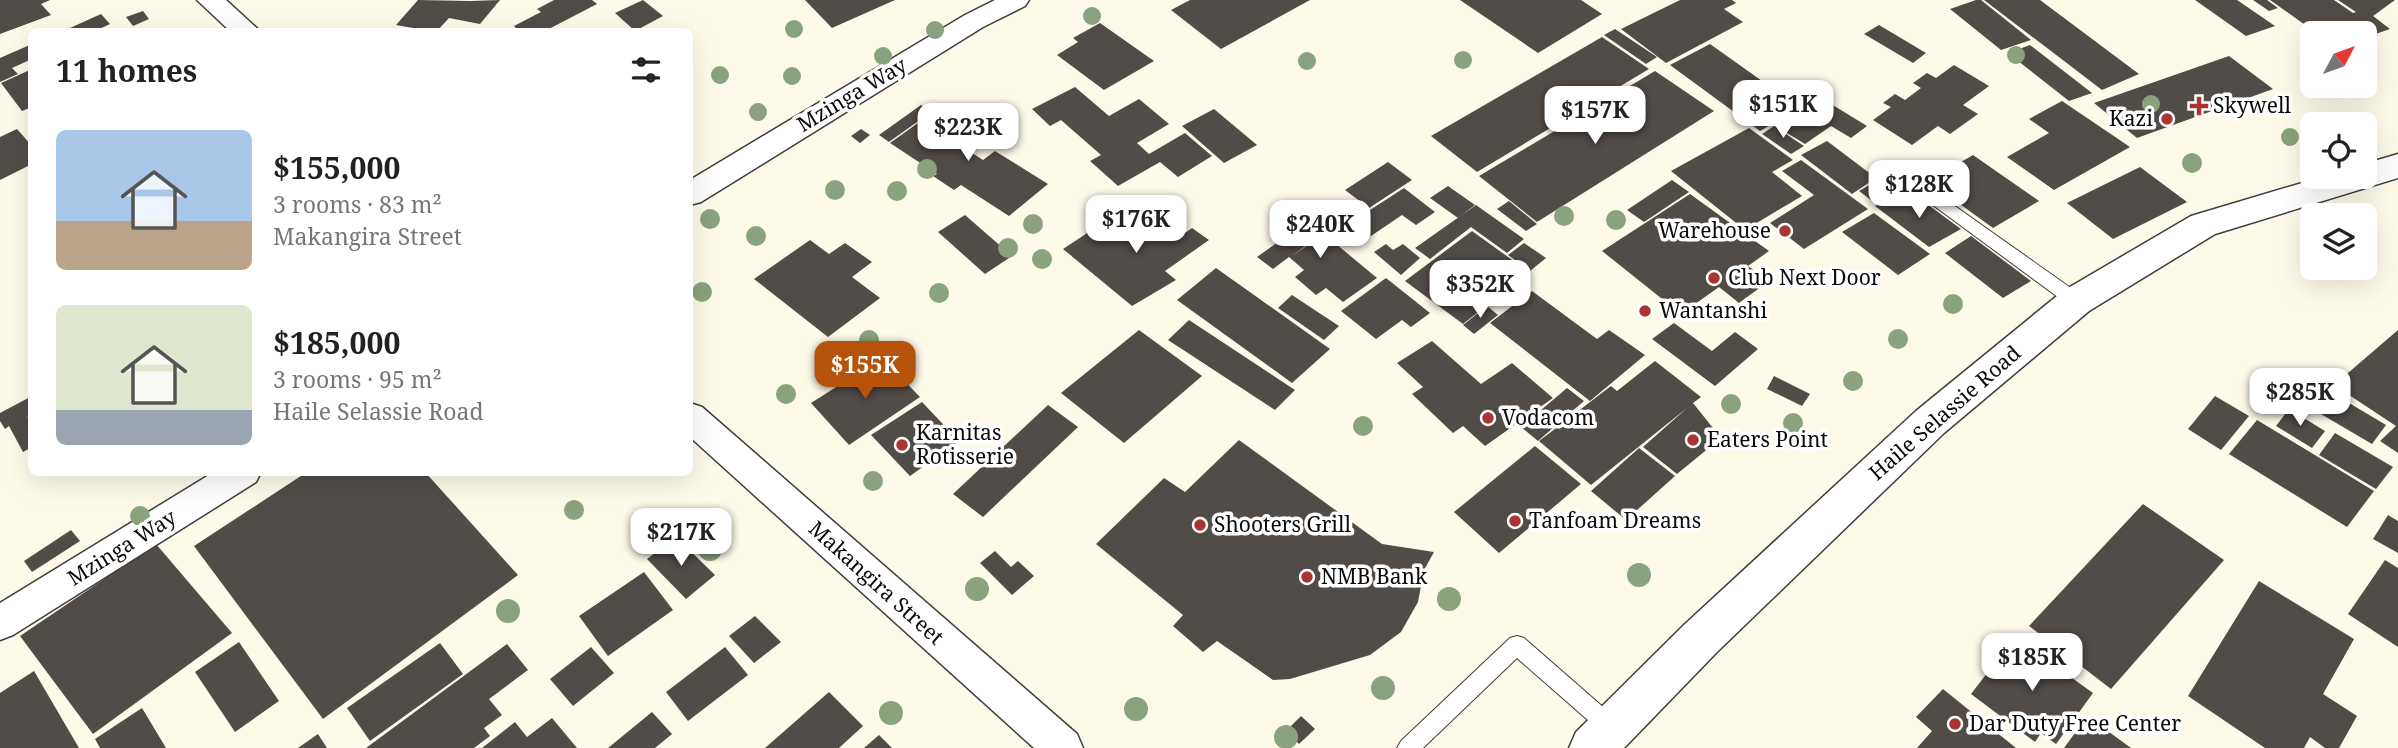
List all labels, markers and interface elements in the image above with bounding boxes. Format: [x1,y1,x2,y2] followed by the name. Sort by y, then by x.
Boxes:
[2300,21,2376,98] north arrow
[2300,21,2377,280] map controls
[56,50,197,91] text: 11 homes
[792,50,912,138] street label: Mzinga Way
[627,51,665,89] icon: filters
[1734,80,1832,140] pin: $151K
[1546,86,1644,146] pin: $157K
[1749,87,1817,119] text: $151K
[2213,91,2291,119] place label: Skywell
[1561,93,1629,125] text: $157K
[2191,98,2207,114] marker: Skywell
[919,104,1017,163] pin: $223K
[2109,104,2153,132] place label: Kazi
[934,110,1002,142] text: $223K
[2159,111,2175,127] marker: Kazi
[2300,112,2377,189] button: locate
[273,147,400,188] text: $155,000
[112,158,196,242] icon: home
[1870,160,1968,220] pin: $128K
[1885,167,1953,199] text: $128K
[273,188,442,220] text: 3 rooms · 83 m²
[1087,196,1185,255] pin: $176K
[1271,201,1369,260] pin: $240K
[1102,202,1170,234] text: $176K
[2300,203,2377,280] button: layers
[1286,207,1354,239] text: $240K
[1658,216,1771,244] place label: Warehouse
[273,220,462,252] text: Makangira Street
[1777,223,1793,239] marker: Warehouse
[1431,260,1529,320] pin: $352K
[1728,263,1881,291] place label: Club Next Door
[1446,267,1514,299] text: $352K
[1706,270,1722,286] marker: Club Next Door
[1659,296,1767,324] place label: Wantanshi
[1637,303,1653,319] marker: Wantanshi
[273,322,400,363] text: $185,000
[112,333,196,417] icon: home
[1863,339,2026,486] street label: Haile Selassie Road
[816,342,914,401] pin: $155K
[831,348,899,380] text: $155K
[273,363,442,395] text: 3 rooms · 95 m²
[2251,368,2349,428] pin: $285K
[2266,375,2334,407] text: $285K
[273,395,484,427] text: Haile Selassie Road
[1502,403,1594,431] place label: Vodacom
[1480,410,1496,426] marker: Vodacom
[916,418,1014,470] place label: Karnitas Rotisserie
[1707,425,1828,453] place label: Eaters Point
[1685,432,1701,448] marker: Eaters Point
[894,437,910,453] marker: Karnitas Rotisserie
[62,503,181,592] street label: Mzinga Way
[1529,506,1701,534] place label: Tanfoam Dreams
[632,508,730,568] pin: $217K
[1214,510,1352,538] place label: Shooters Grill
[1507,513,1523,529] marker: Tanfoam Dreams
[803,514,950,650] street label: Makangira Street
[647,515,715,547] text: $217K
[1192,517,1208,533] marker: Shooters Grill
[1321,562,1428,590] place label: NMB Bank
[1299,569,1315,585] marker: NMB Bank
[1983,634,2081,693] pin: $185K
[1998,640,2066,672] text: $185K
[1969,709,2181,737] place label: Dar Duty Free Center
[1947,716,1963,732] marker: Dar Duty Free Center

